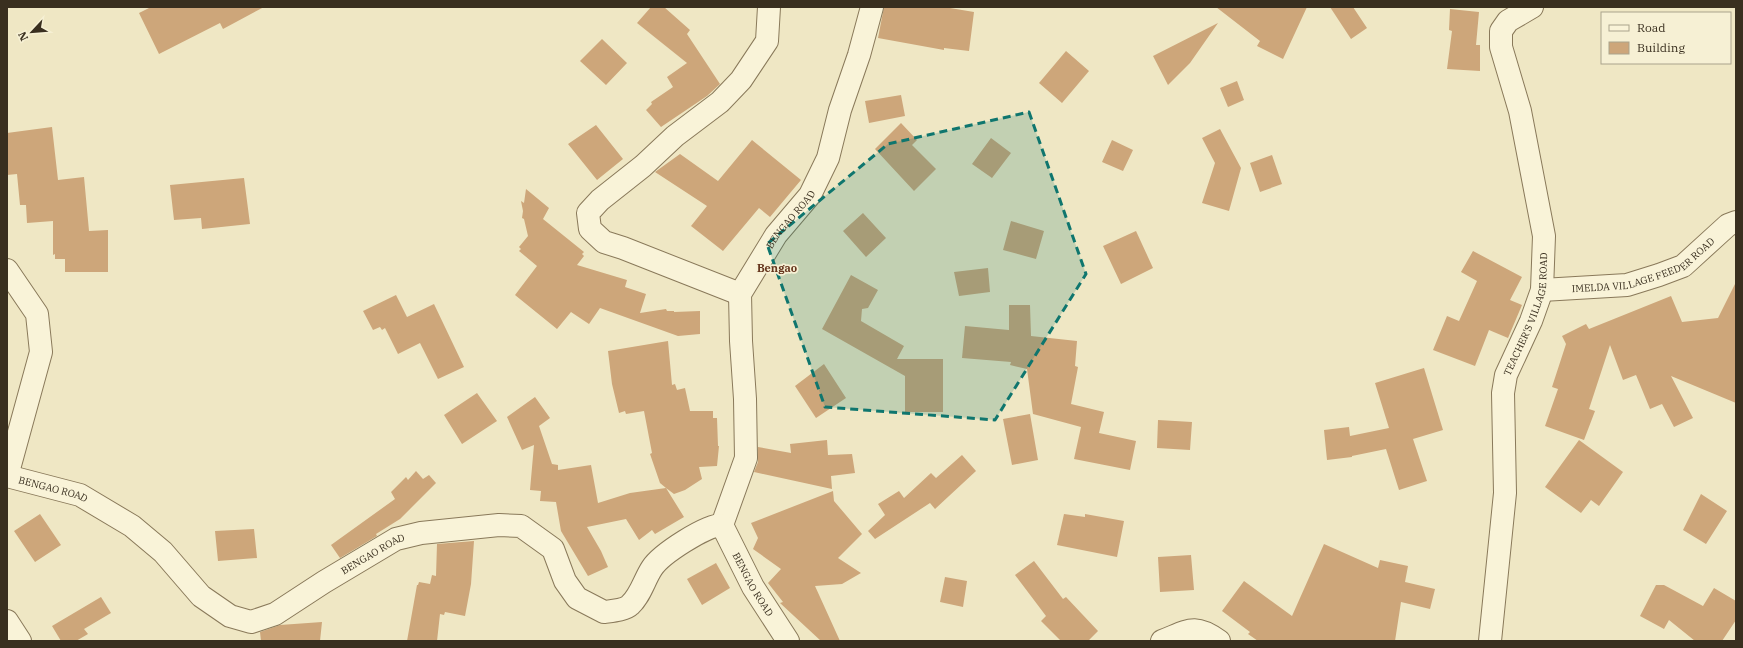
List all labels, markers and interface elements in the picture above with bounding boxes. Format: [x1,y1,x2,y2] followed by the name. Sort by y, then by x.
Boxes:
[12,12,52,52] north arrow
[1601,12,1731,64] legend
[1637,20,1666,35] text: Road
[15,29,31,43] text: N
[1637,40,1685,55] text: Building
[763,188,818,251] street label: BENGAO ROAD
[1571,234,1717,295] street label: IMELDA VILLAGE FEEDER ROAD
[1500,252,1550,378] street label: TEACHER'S VILLAGE ROAD
[757,261,797,275] district label: Bengao
[17,473,91,505] street label: BENGAO ROAD
[338,531,406,577] street label: BENGAO ROAD
[730,550,777,619] street label: BENGAO ROAD

